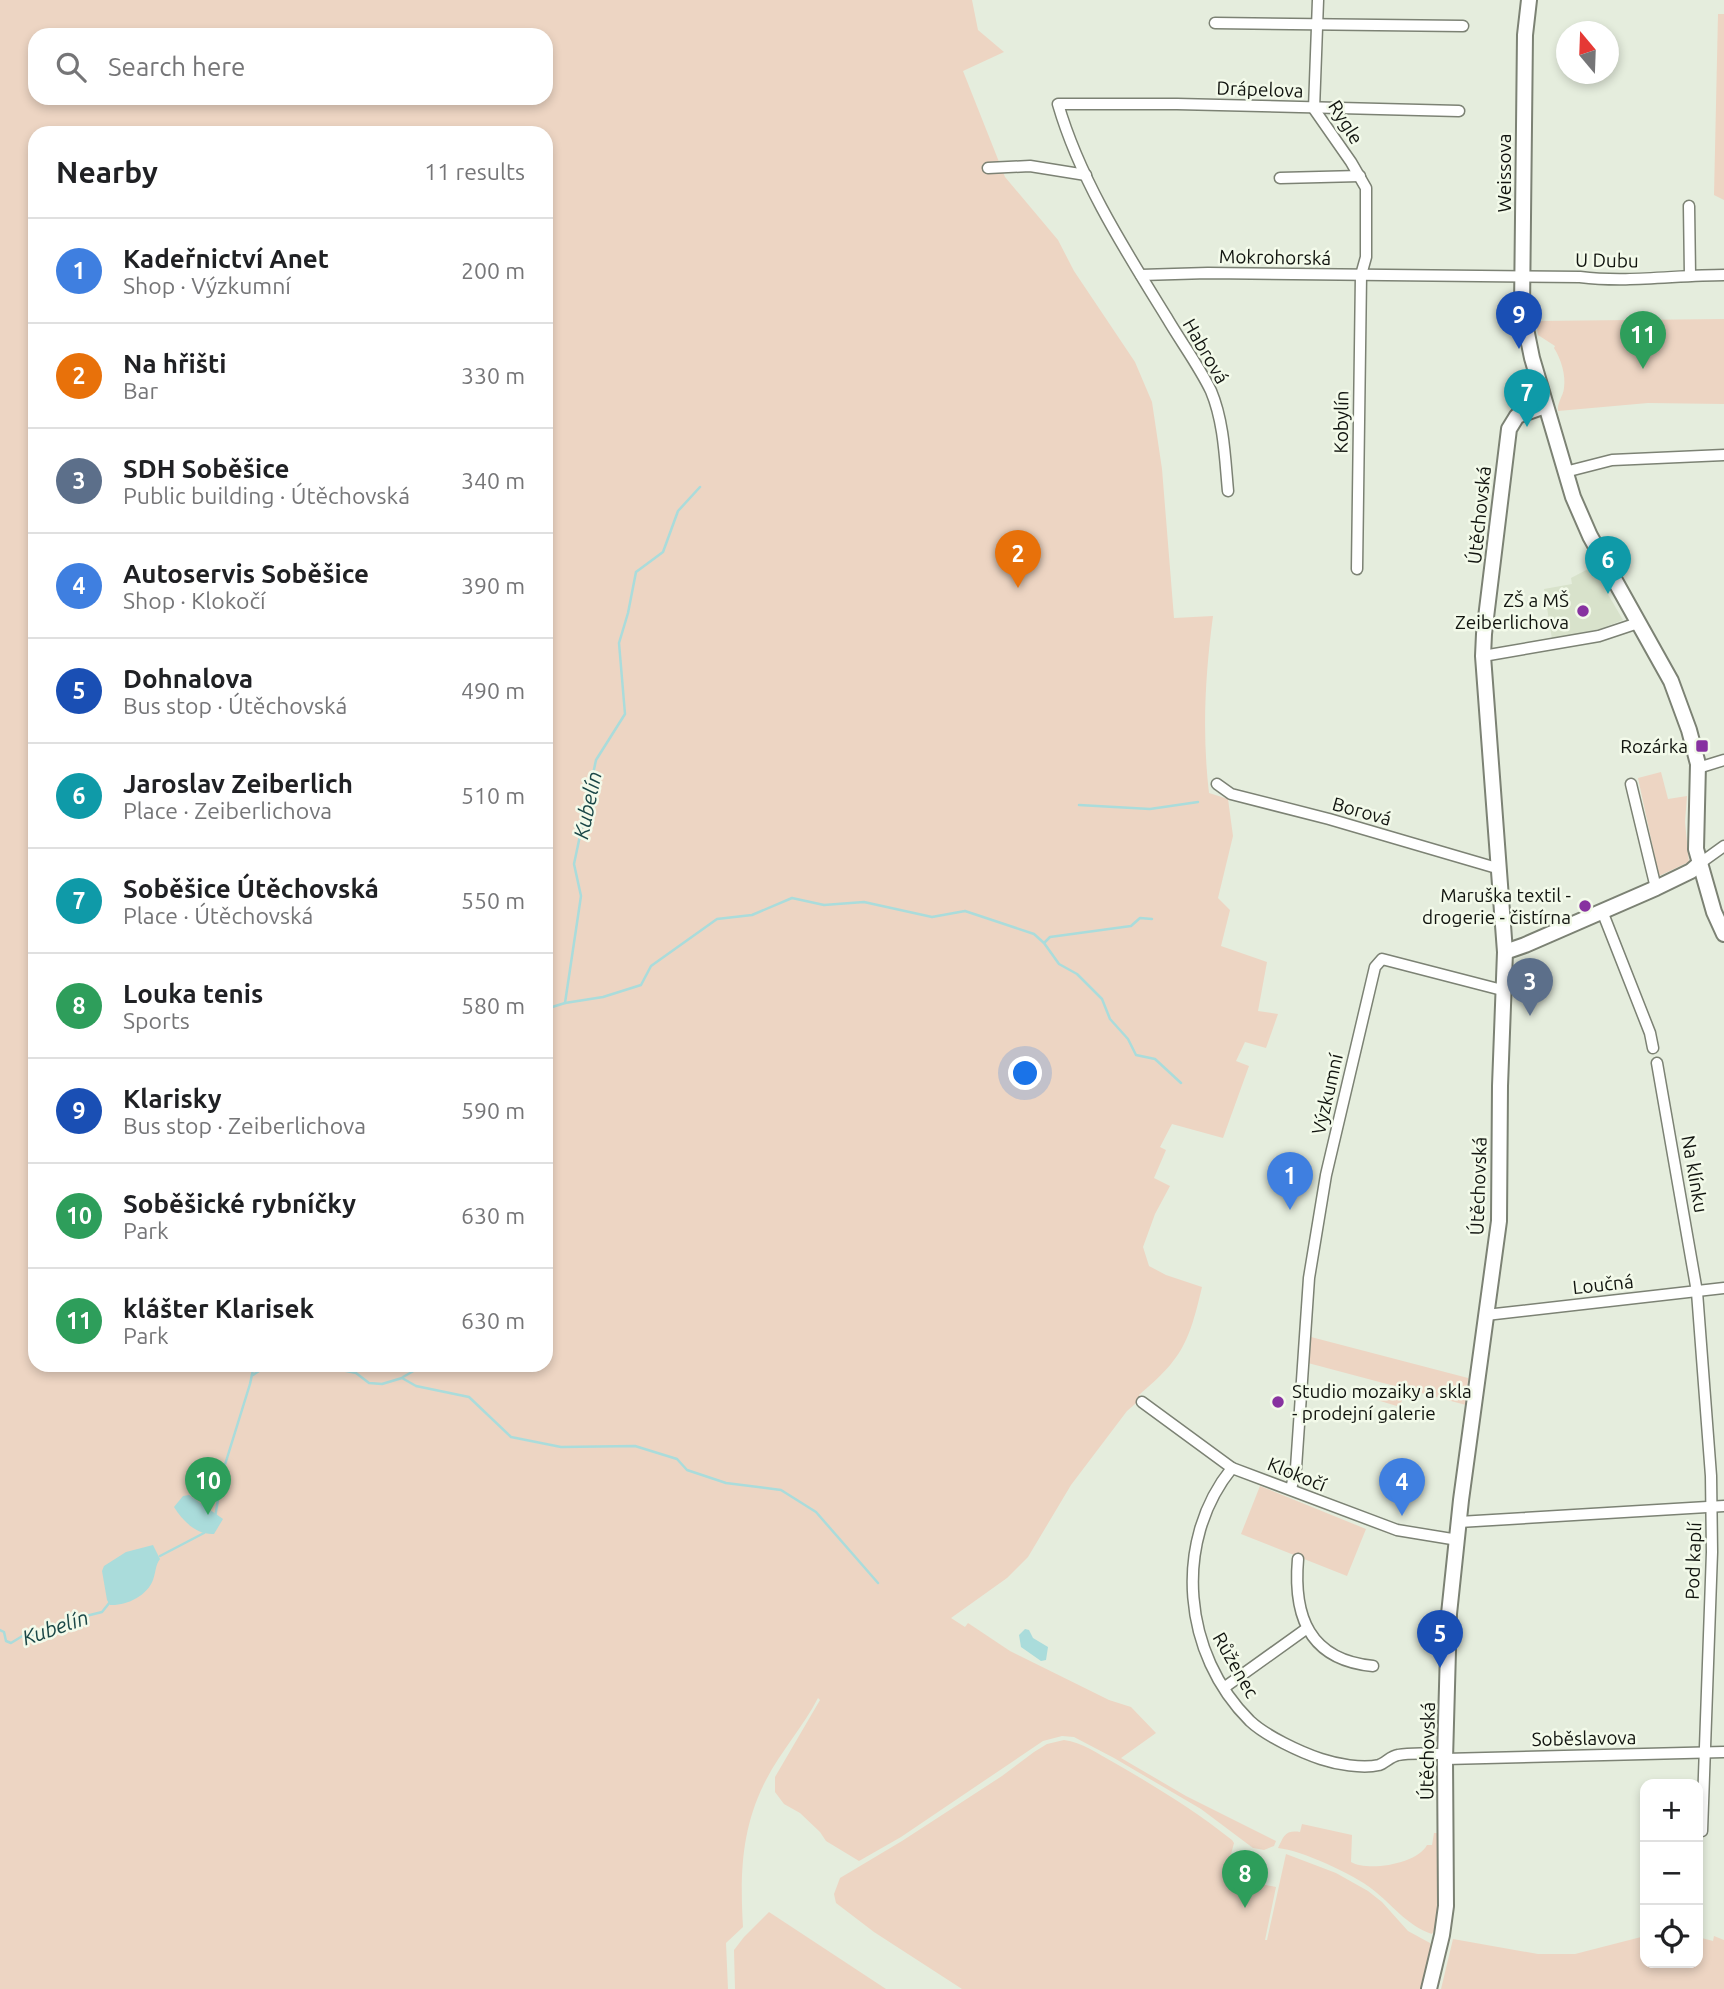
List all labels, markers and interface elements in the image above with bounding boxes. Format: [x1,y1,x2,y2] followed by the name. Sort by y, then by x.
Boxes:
[1556,21,1619,84] north arrow
[28,28,553,105] search box
[52,48,90,86] icon: search
[108,52,245,81] text: Search here
[1216,76,1304,102] street label: Drápelova
[1324,96,1368,148] street label: Rygle
[1493,134,1515,212] street label: Weissova
[56,155,158,189] text: Nearby
[424,159,525,184] text: 11 results
[123,244,329,273] text: Kadeřnictví Anet
[1219,245,1331,269] street label: Mokrohorská
[1575,248,1639,272] street label: U Dubu
[73,258,85,283] text: 1
[461,258,525,283] text: 200 m
[123,273,291,298] text: Shop · Výzkumní
[1496,291,1542,349] pin: 9
[1620,311,1666,369] pin: 11
[1179,315,1233,387] street label: Habrová
[123,349,227,378] text: Na hřišti
[73,363,85,388] text: 2
[461,363,525,388] text: 330 m
[1504,369,1550,427] pin: 7
[123,378,158,403] text: Bar
[1329,390,1353,454] street label: Kobylín
[123,454,289,483] text: SDH Soběšice
[1463,465,1495,565] street label: Útěchovská
[73,468,85,493] text: 3
[461,468,525,493] text: 340 m
[123,483,410,508] text: Public building · Útěchovská
[995,530,1041,588] pin: 2
[1585,536,1631,594] pin: 6
[123,559,369,588] text: Autoservis Soběšice
[73,573,85,598] text: 4
[461,573,525,598] text: 390 m
[123,588,266,613] text: Shop · Klokočí
[1455,589,1569,633] place label: ZŠ a MŠ Zeiberlichova
[1575,603,1591,619] marker: ZŠ a MŠ Zeiberlichova
[123,664,253,693] text: Dohnalova
[73,678,85,703] text: 5
[461,678,525,703] text: 490 m
[123,693,347,718] text: Bus stop · Útěchovská
[1620,735,1688,757] place label: Rozárka
[1694,738,1710,754] marker: Rozárka
[123,769,353,798] text: Jaroslav Zeiberlich
[568,769,606,841] water label: Kubelín
[73,783,85,808] text: 6
[461,783,525,808] text: 510 m
[1330,792,1394,830] street label: Borová
[123,798,332,823] text: Place · Zeiberlichova
[123,874,379,903] text: Soběšice Útěchovská
[1422,884,1571,928] place label: Maruška textil - drogerie - čistírna
[73,888,85,913] text: 7
[461,888,525,913] text: 550 m
[1577,898,1593,914] marker: Maruška textil - drogerie - čistírna
[123,903,313,928] text: Place · Útěchovská
[1507,958,1553,1016] pin: 3
[123,979,263,1008] text: Louka tenis
[73,993,85,1018] text: 8
[461,993,525,1018] text: 580 m
[123,1008,190,1033] text: Sports
[1307,1051,1347,1137] street label: Výzkumní
[1008,1056,1042,1090] your location
[123,1084,222,1113] text: Klarisky
[73,1098,85,1123] text: 9
[461,1098,525,1123] text: 590 m
[123,1113,366,1138] text: Bus stop · Zeiberlichova
[1677,1134,1713,1214] street label: Na klínku
[1465,1136,1491,1236] street label: Útěchovská
[1267,1152,1313,1210] pin: 1
[123,1189,356,1218] text: Soběšické rybníčky
[66,1203,92,1228] text: 10
[461,1203,525,1228] text: 630 m
[123,1218,169,1243] text: Park
[1571,1270,1635,1298] street label: Loučná
[123,1294,314,1323] text: klášter Klarisek
[66,1308,92,1333] text: 11
[461,1308,525,1333] text: 630 m
[123,1323,169,1348] text: Park
[1292,1380,1472,1424] place label: Studio mozaiky a skla - prodejní galerie
[1270,1394,1286,1410] marker: Studio mozaiky a skla - prodejní galerie
[1264,1452,1330,1496] street label: Klokočí
[185,1457,231,1515] pin: 10
[1379,1458,1425,1516] pin: 4
[1681,1521,1705,1600] street label: Pod kaplí
[19,1604,91,1650] water label: Kubelín
[1417,1610,1463,1668] pin: 5
[1208,1628,1264,1702] street label: Růženec
[1415,1702,1439,1800] street label: Útěchovská
[1531,1726,1637,1750] street label: Soběslavova
[1640,1779,1703,1968] map controls
[1640,1779,1703,1842] button: +
[1640,1842,1703,1905] button: −
[1222,1850,1268,1908] pin: 8
[1640,1905,1703,1968] button: locate

